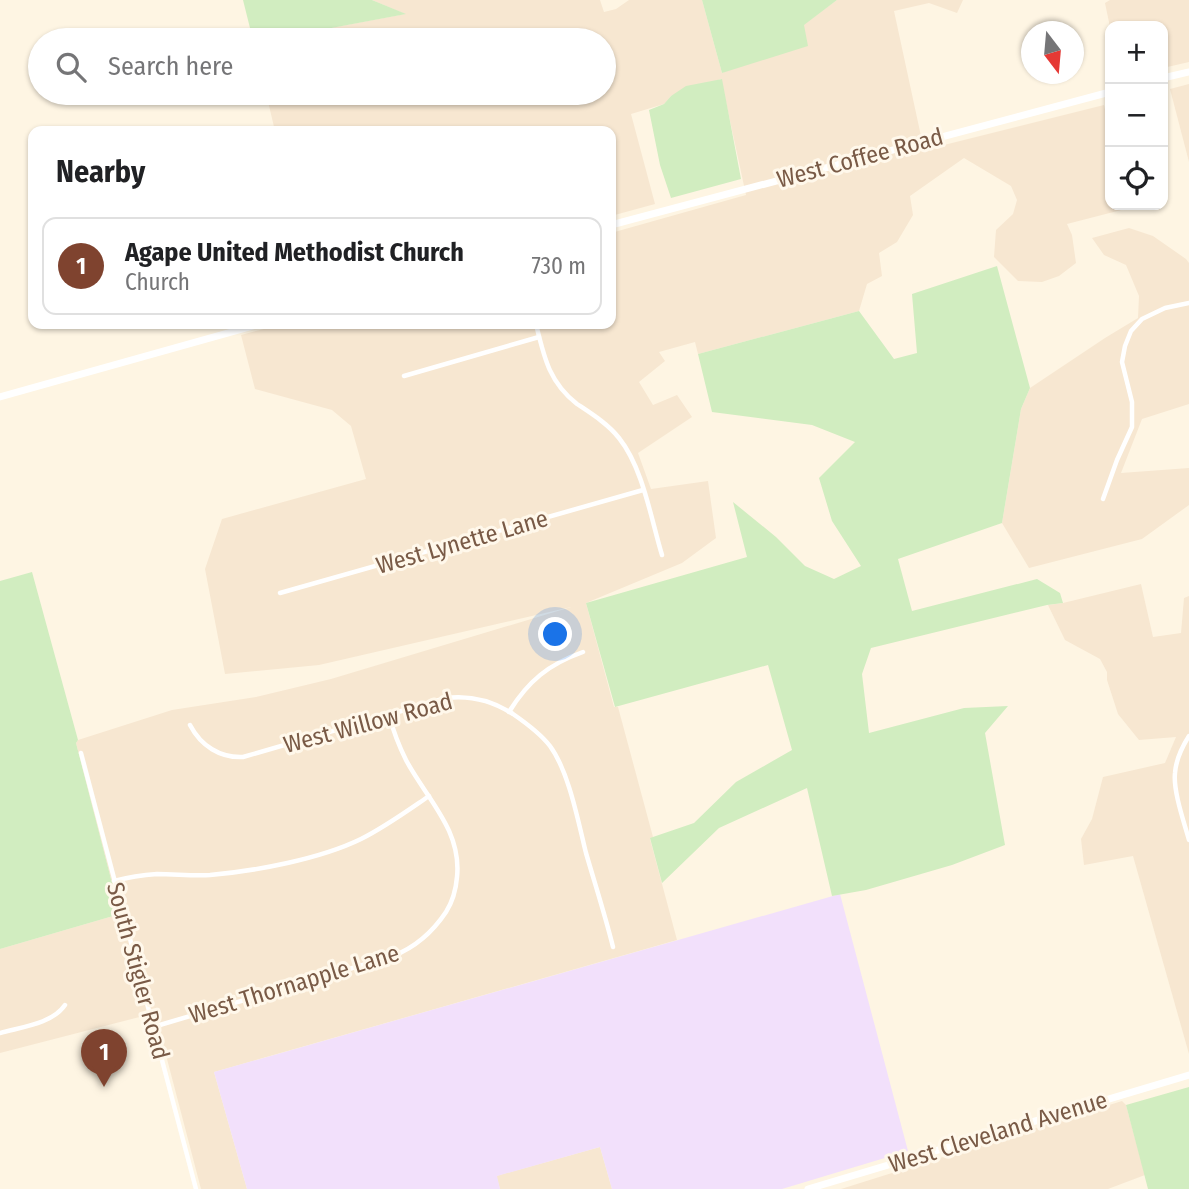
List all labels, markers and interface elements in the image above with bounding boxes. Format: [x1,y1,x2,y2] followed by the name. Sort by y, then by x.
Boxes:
[1021,21,1084,84] north arrow
[1105,21,1168,210] map controls
[1105,21,1168,84] button: +
[28,28,616,105] search box
[52,48,90,86] icon: search
[108,51,233,82] text: Search here
[1105,84,1168,147] button: −
[774,122,946,194] street label: West Coffee Road
[1105,147,1168,210] button: locate
[56,154,145,190] text: Nearby
[125,237,464,268] text: Agape United Methodist Church
[76,252,86,280] text: 1
[531,252,586,280] text: 730 m
[125,268,190,296] text: Church
[373,504,551,580] street label: West Lynette Lane
[538,617,572,651] your location
[281,687,455,759] street label: West Willow Road
[101,879,175,1063] street label: South Stigler Road
[185,939,403,1029] street label: West Thornapple Lane
[81,1029,127,1087] pin: 1
[885,1085,1111,1179] street label: West Cleveland Avenue

